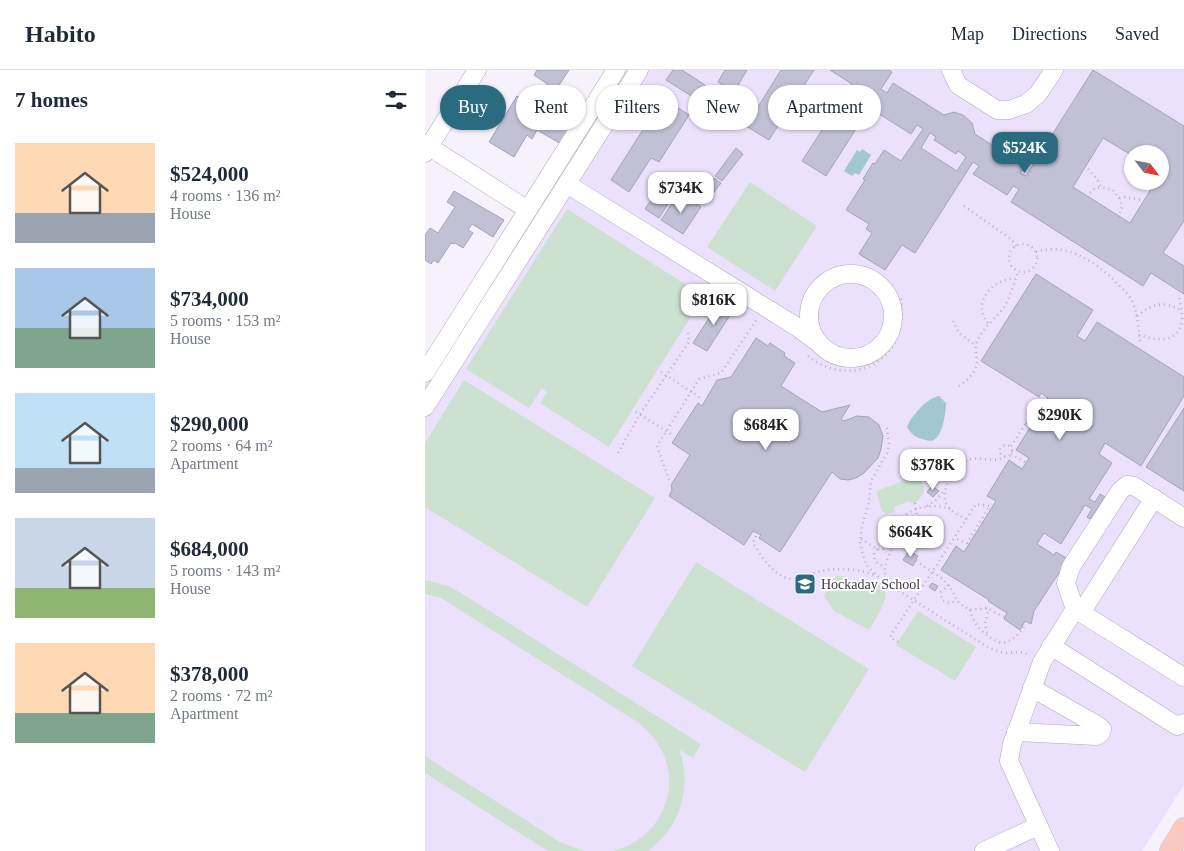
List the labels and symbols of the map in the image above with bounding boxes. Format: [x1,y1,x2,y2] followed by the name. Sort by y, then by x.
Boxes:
[990,132,1060,174] pin: $524K
[1124,145,1169,190] north arrow
[646,172,716,214] pin: $734K
[679,284,749,326] pin: $816K
[1025,398,1095,441] pin: $290K
[731,408,801,451] pin: $684K
[898,448,968,491] pin: $378K
[876,516,946,558] pin: $664K
[793,572,817,596] school or university icon: Hockaday School
[821,577,920,592] place label: Hockaday School

